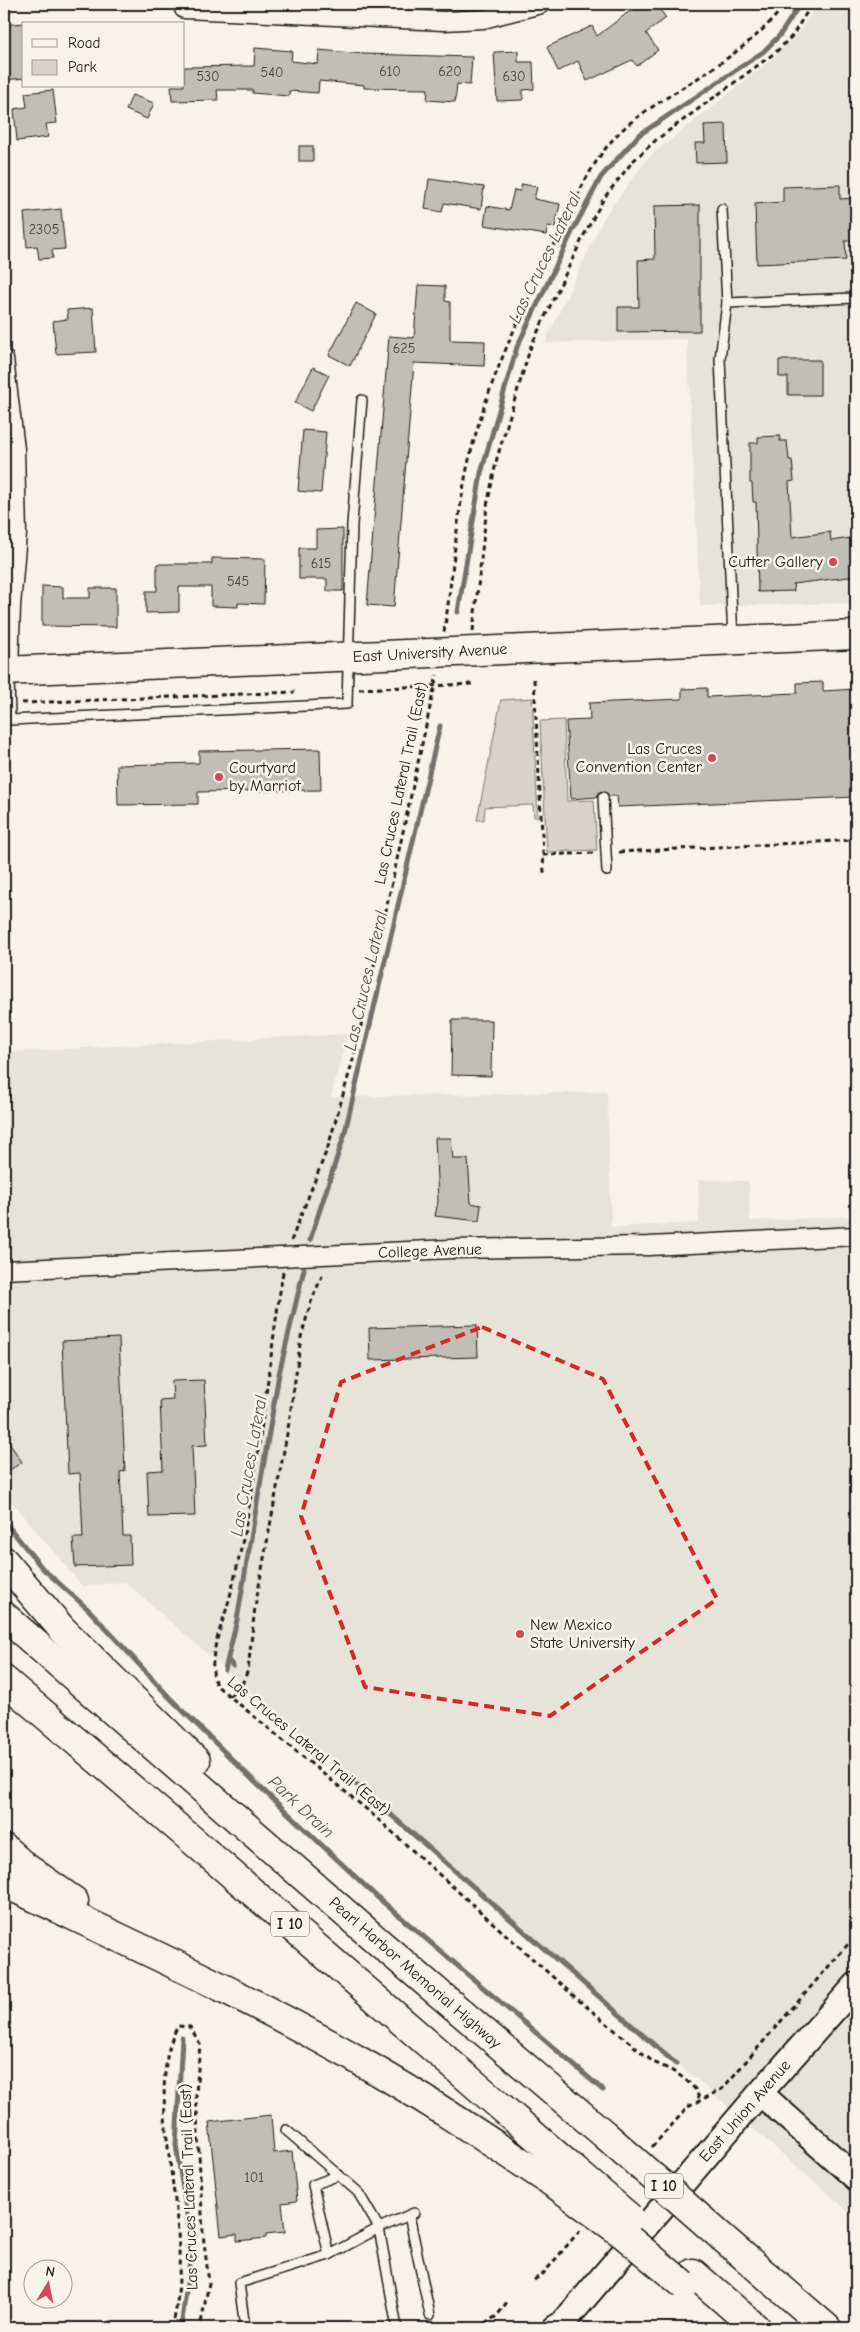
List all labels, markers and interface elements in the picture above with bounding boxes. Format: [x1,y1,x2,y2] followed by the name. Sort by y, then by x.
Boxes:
[22,22,185,88] legend
[68,34,100,52] text: Road
[68,58,97,76] text: Park
[379,63,401,80] house number: 610
[438,63,462,80] house number: 620
[261,64,283,81] house number: 540
[196,68,220,85] house number: 530
[502,68,526,85] house number: 630
[504,188,586,327] water label: Las Cruces Lateral
[29,221,59,238] house number: 2305
[393,340,415,357] house number: 625
[728,553,824,571] place label: Cutter Gallery
[311,555,331,572] house number: 615
[827,556,839,568] marker: Cutter Gallery
[227,573,249,590] house number: 545
[352,640,508,666] street label: East University Avenue
[371,680,431,886] street label: Las Cruces Lateral Trail (East)
[576,740,703,776] place label: Las Cruces Convention Center
[706,752,718,764] marker: Las Cruces Convention Center
[229,759,301,795] place label: Courtyard by Marriot
[213,771,225,783] marker: Courtyard by Marriot
[340,908,393,1053] water label: Las Cruces Lateral
[378,1240,482,1262] street label: College Avenue
[226,1393,272,1538] water label: Las Cruces Lateral
[530,1616,636,1652] place label: New Mexico State University
[514,1628,526,1640] marker: New Mexico State University
[224,1673,394,1819] street label: Las Cruces Lateral Trail (East)
[264,1771,338,1843] water label: Park Drain
[325,1893,505,2053] street label: Pearl Harbor Memorial Highway
[271,1912,309,1936] road number: I 10
[696,2056,794,2166] street label: East Union Avenue
[176,2083,202,2291] street label: Las Cruces Lateral Trail (East)
[244,2169,264,2186] house number: 101
[645,2174,683,2198] road number: I 10
[22,2260,72,2310] north arrow
[44,2263,56,2281] text: N

